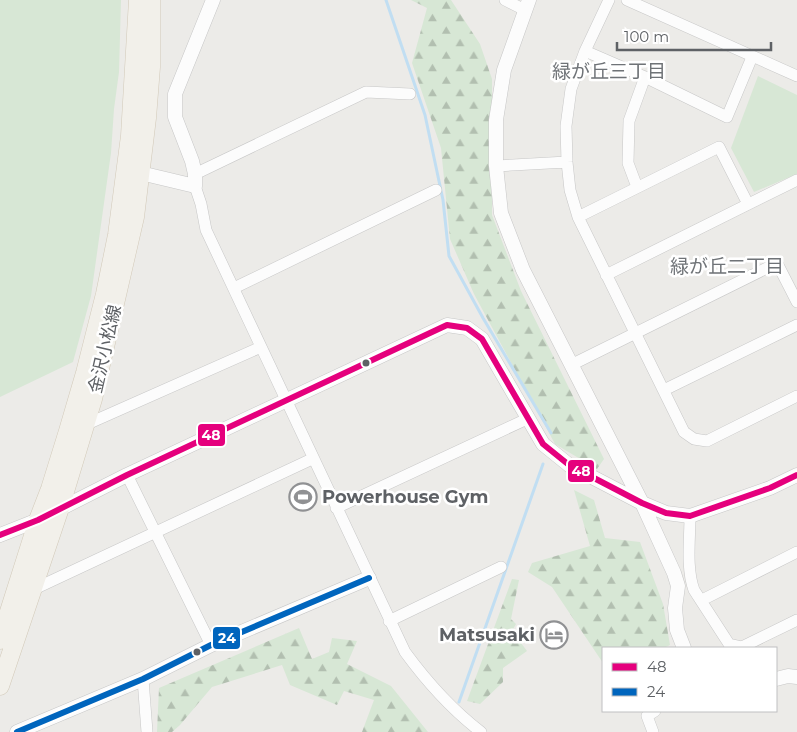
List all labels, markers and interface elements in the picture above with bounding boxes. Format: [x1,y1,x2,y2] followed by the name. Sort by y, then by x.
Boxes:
[617,20,771,52] scale bar
[624,27,669,46] text: 100 m
[552,60,666,83] district label: 緑が丘三丁目
[670,255,784,278] district label: 緑が丘二丁目
[84,303,126,395] street label: 金沢小松線
[361,358,371,368] unlabelled marker
[197,423,226,447] line badge: 48
[201,426,221,444] text: 48
[567,459,595,483] line badge: 48
[571,462,591,480] text: 48
[288,482,318,512] sports icon: Powerhouse Gym
[322,486,488,508] place label: Powerhouse Gym
[539,620,569,650] hotel icon: Matsusaki
[439,624,535,646] place label: Matsusaki
[212,626,241,650] line badge: 24
[218,629,236,647] text: 24
[192,647,202,657] unlabelled marker
[602,647,777,712] legend
[647,657,667,676] text: 48
[647,682,665,701] text: 24

